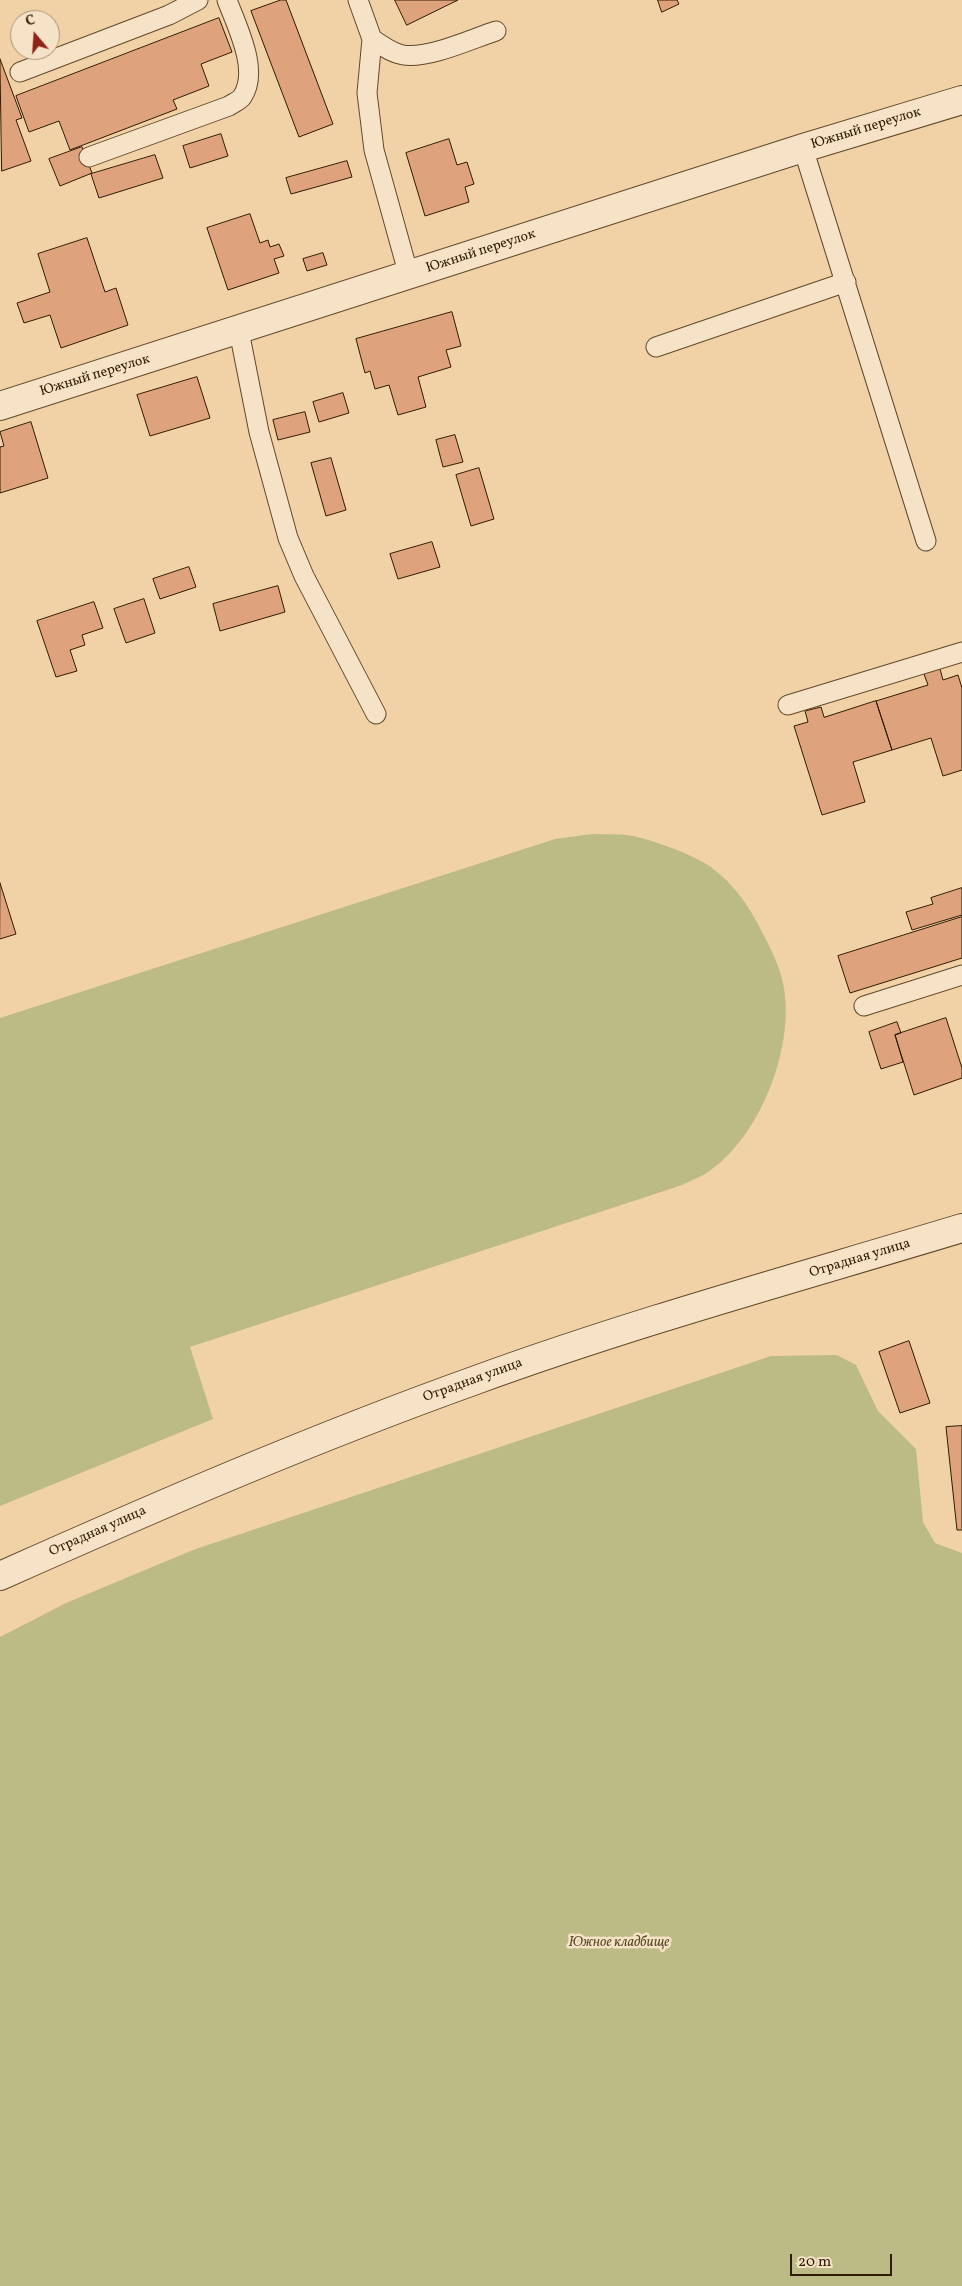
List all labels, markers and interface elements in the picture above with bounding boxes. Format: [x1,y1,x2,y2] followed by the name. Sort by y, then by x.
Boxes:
[10,10,60,60] north arrow
[23,11,38,32] text: С
[809,104,923,154] street label: Южный переулок
[424,226,538,278] street label: Южный переулок
[38,351,152,401] street label: Южный переулок
[807,1236,913,1282] street label: Отрадная улица
[421,1355,525,1407] street label: Отрадная улица
[47,1503,149,1561] street label: Отрадная улица
[569,1935,669,1951] park label: Южное кладбище
[792,2244,894,2276] scale bar
[798,2252,831,2273] text: 20 m

